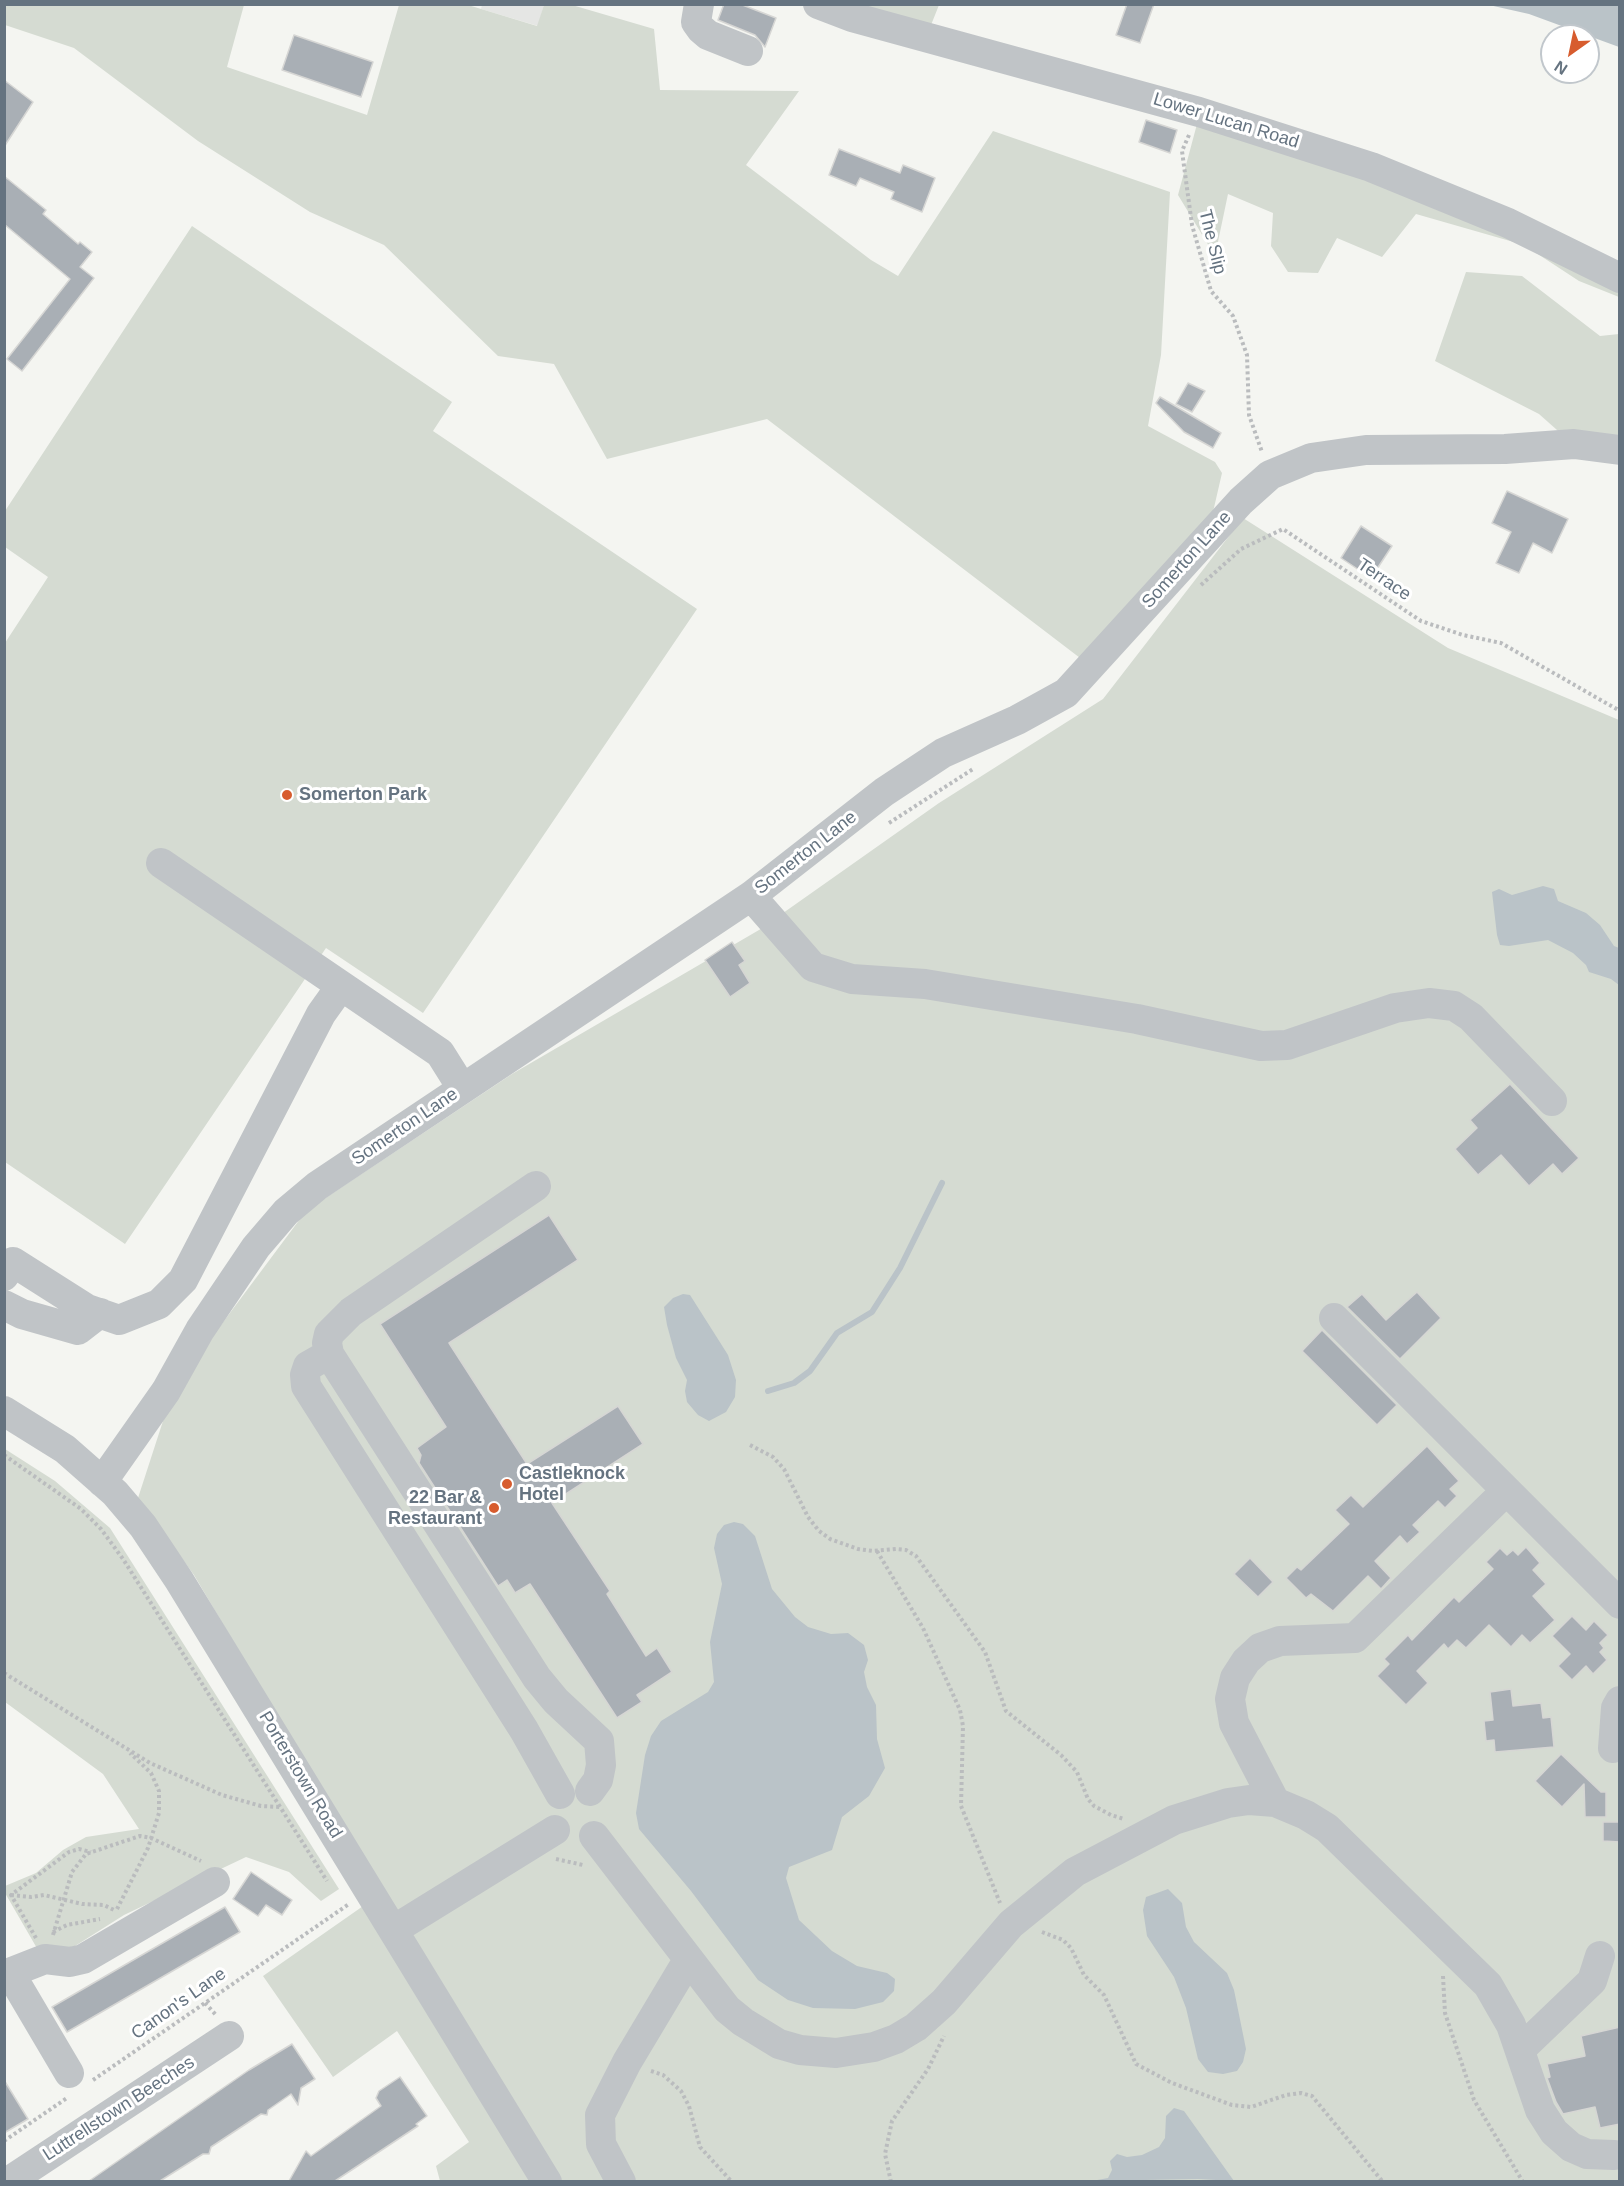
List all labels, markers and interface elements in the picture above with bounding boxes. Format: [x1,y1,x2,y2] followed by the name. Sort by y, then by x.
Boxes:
[1540,24,1600,84] north arrow
[1552,58,1570,78] text: N
[1151,89,1301,153] street label: Lower Lucan Road
[1194,207,1230,277] street label: The Slip
[1138,507,1236,613] street label: Somerton Lane
[1353,554,1415,606] street label: Terrace
[299,784,427,806] place label: Somerton Park
[280,788,294,802] marker: Somerton Park
[751,807,861,899] street label: Somerton Lane
[348,1084,462,1170] street label: Somerton Lane
[519,1463,625,1506] place label: Castleknock Hotel
[500,1477,514,1491] marker: Castleknock Hotel
[388,1487,482,1530] place label: 22 Bar & Restaurant
[487,1501,501,1515] marker: 22 Bar & Restaurant
[254,1708,346,1842] street label: Porterstown Road
[128,1963,230,2045] street label: Canon's Lane
[39,2052,199,2166] street label: Luttrellstown Beeches

